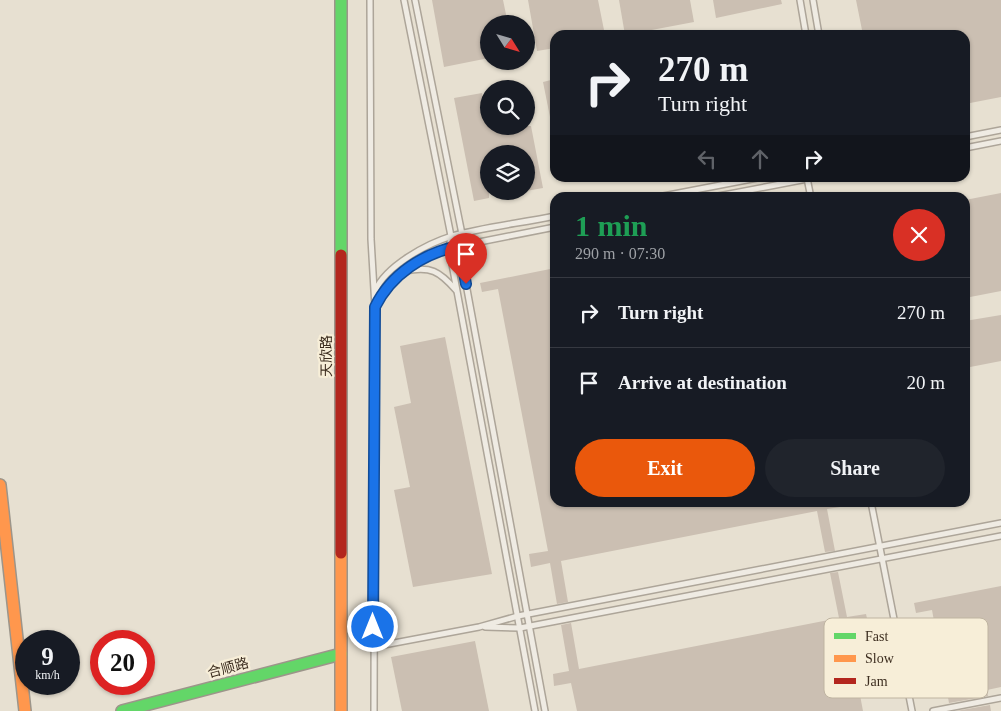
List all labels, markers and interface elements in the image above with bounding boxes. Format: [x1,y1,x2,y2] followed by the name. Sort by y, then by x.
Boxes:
[480,15,535,70] north arrow
[480,15,535,200] map controls
[575,50,640,115] icon: right
[658,50,748,89] text: 270 m
[480,80,535,135] button: search
[658,91,747,116] text: Turn right
[480,145,535,200] button: layers
[693,145,721,173] icon: left
[746,145,774,173] icon: ahead
[799,145,827,173] icon: right
[575,209,648,242] text: 1 min
[893,209,945,261] button: close
[445,233,487,284] pin
[452,240,480,268] icon: arrive
[575,245,665,262] text: 290 m · 07:30
[575,299,603,327] icon: right
[618,302,703,323] text: Turn right
[897,302,945,323] text: 270 m
[319,335,334,377] street label: 天欣路
[575,369,603,397] icon: arrive
[618,372,787,393] text: Arrive at destination
[906,372,945,393] text: 20 m
[575,439,755,497] button: Exit
[765,439,945,497] button: Share
[346,600,398,652] position arrow
[824,618,988,698] legend
[865,629,888,644] text: Fast
[90,630,155,695] speed limit sign: 20
[41,643,54,670] text: 9
[865,651,895,666] text: Slow
[206,655,250,681] street label: 合顺路
[35,668,60,682] text: km/h
[865,674,888,689] text: Jam

